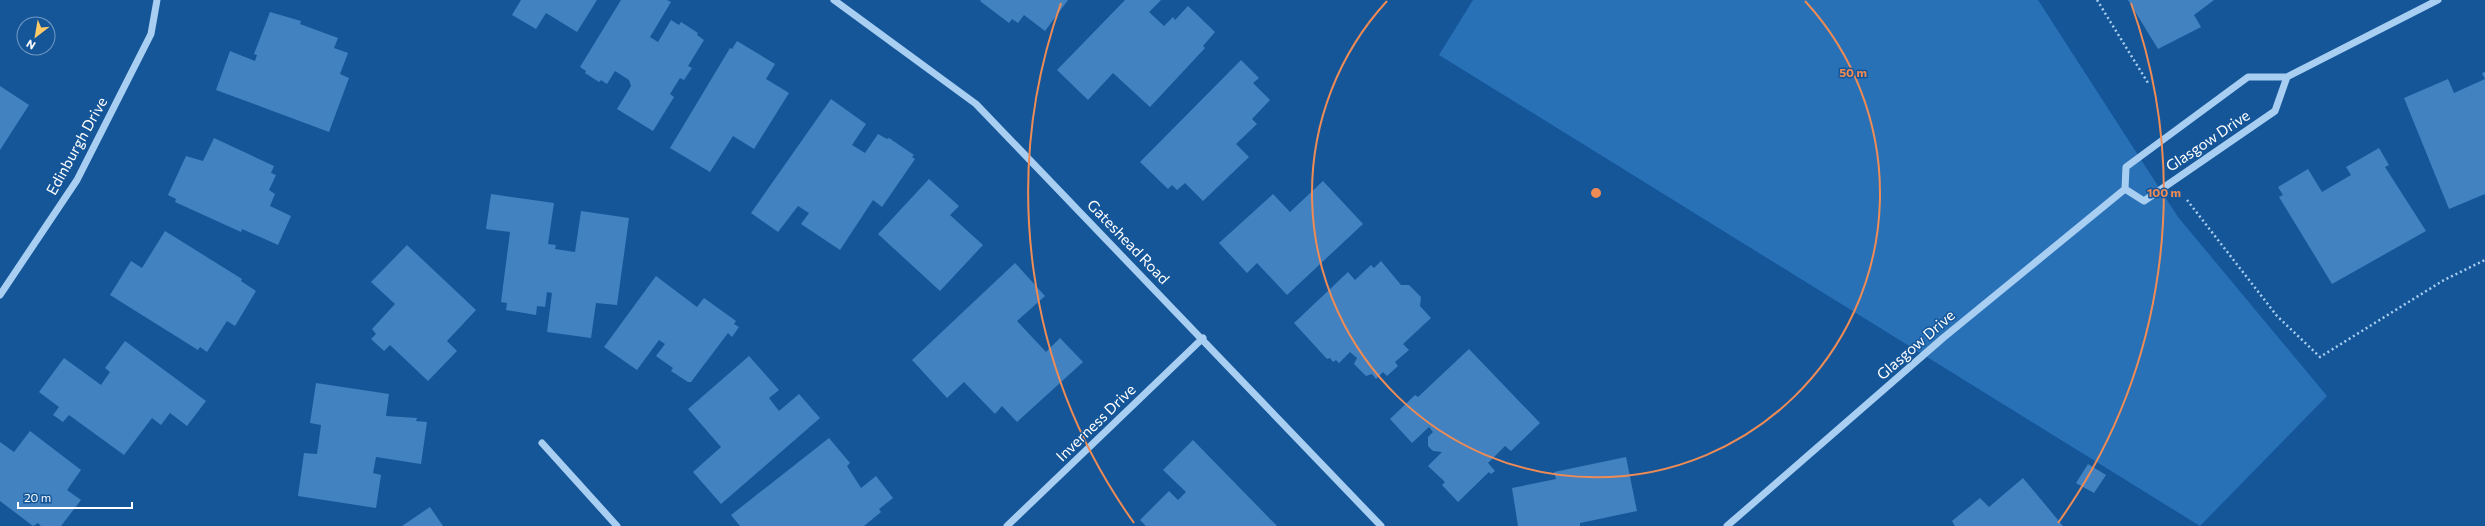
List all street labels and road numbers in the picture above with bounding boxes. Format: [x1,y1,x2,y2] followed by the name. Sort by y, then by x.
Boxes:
[42,93,110,198] street label: Edinburgh Drive
[2162,105,2253,175] street label: Glasgow Drive
[1084,195,1174,287] street label: Gateshead Road
[1873,305,1958,383] street label: Glasgow Drive
[1052,380,1139,465] street label: Inverness Drive

